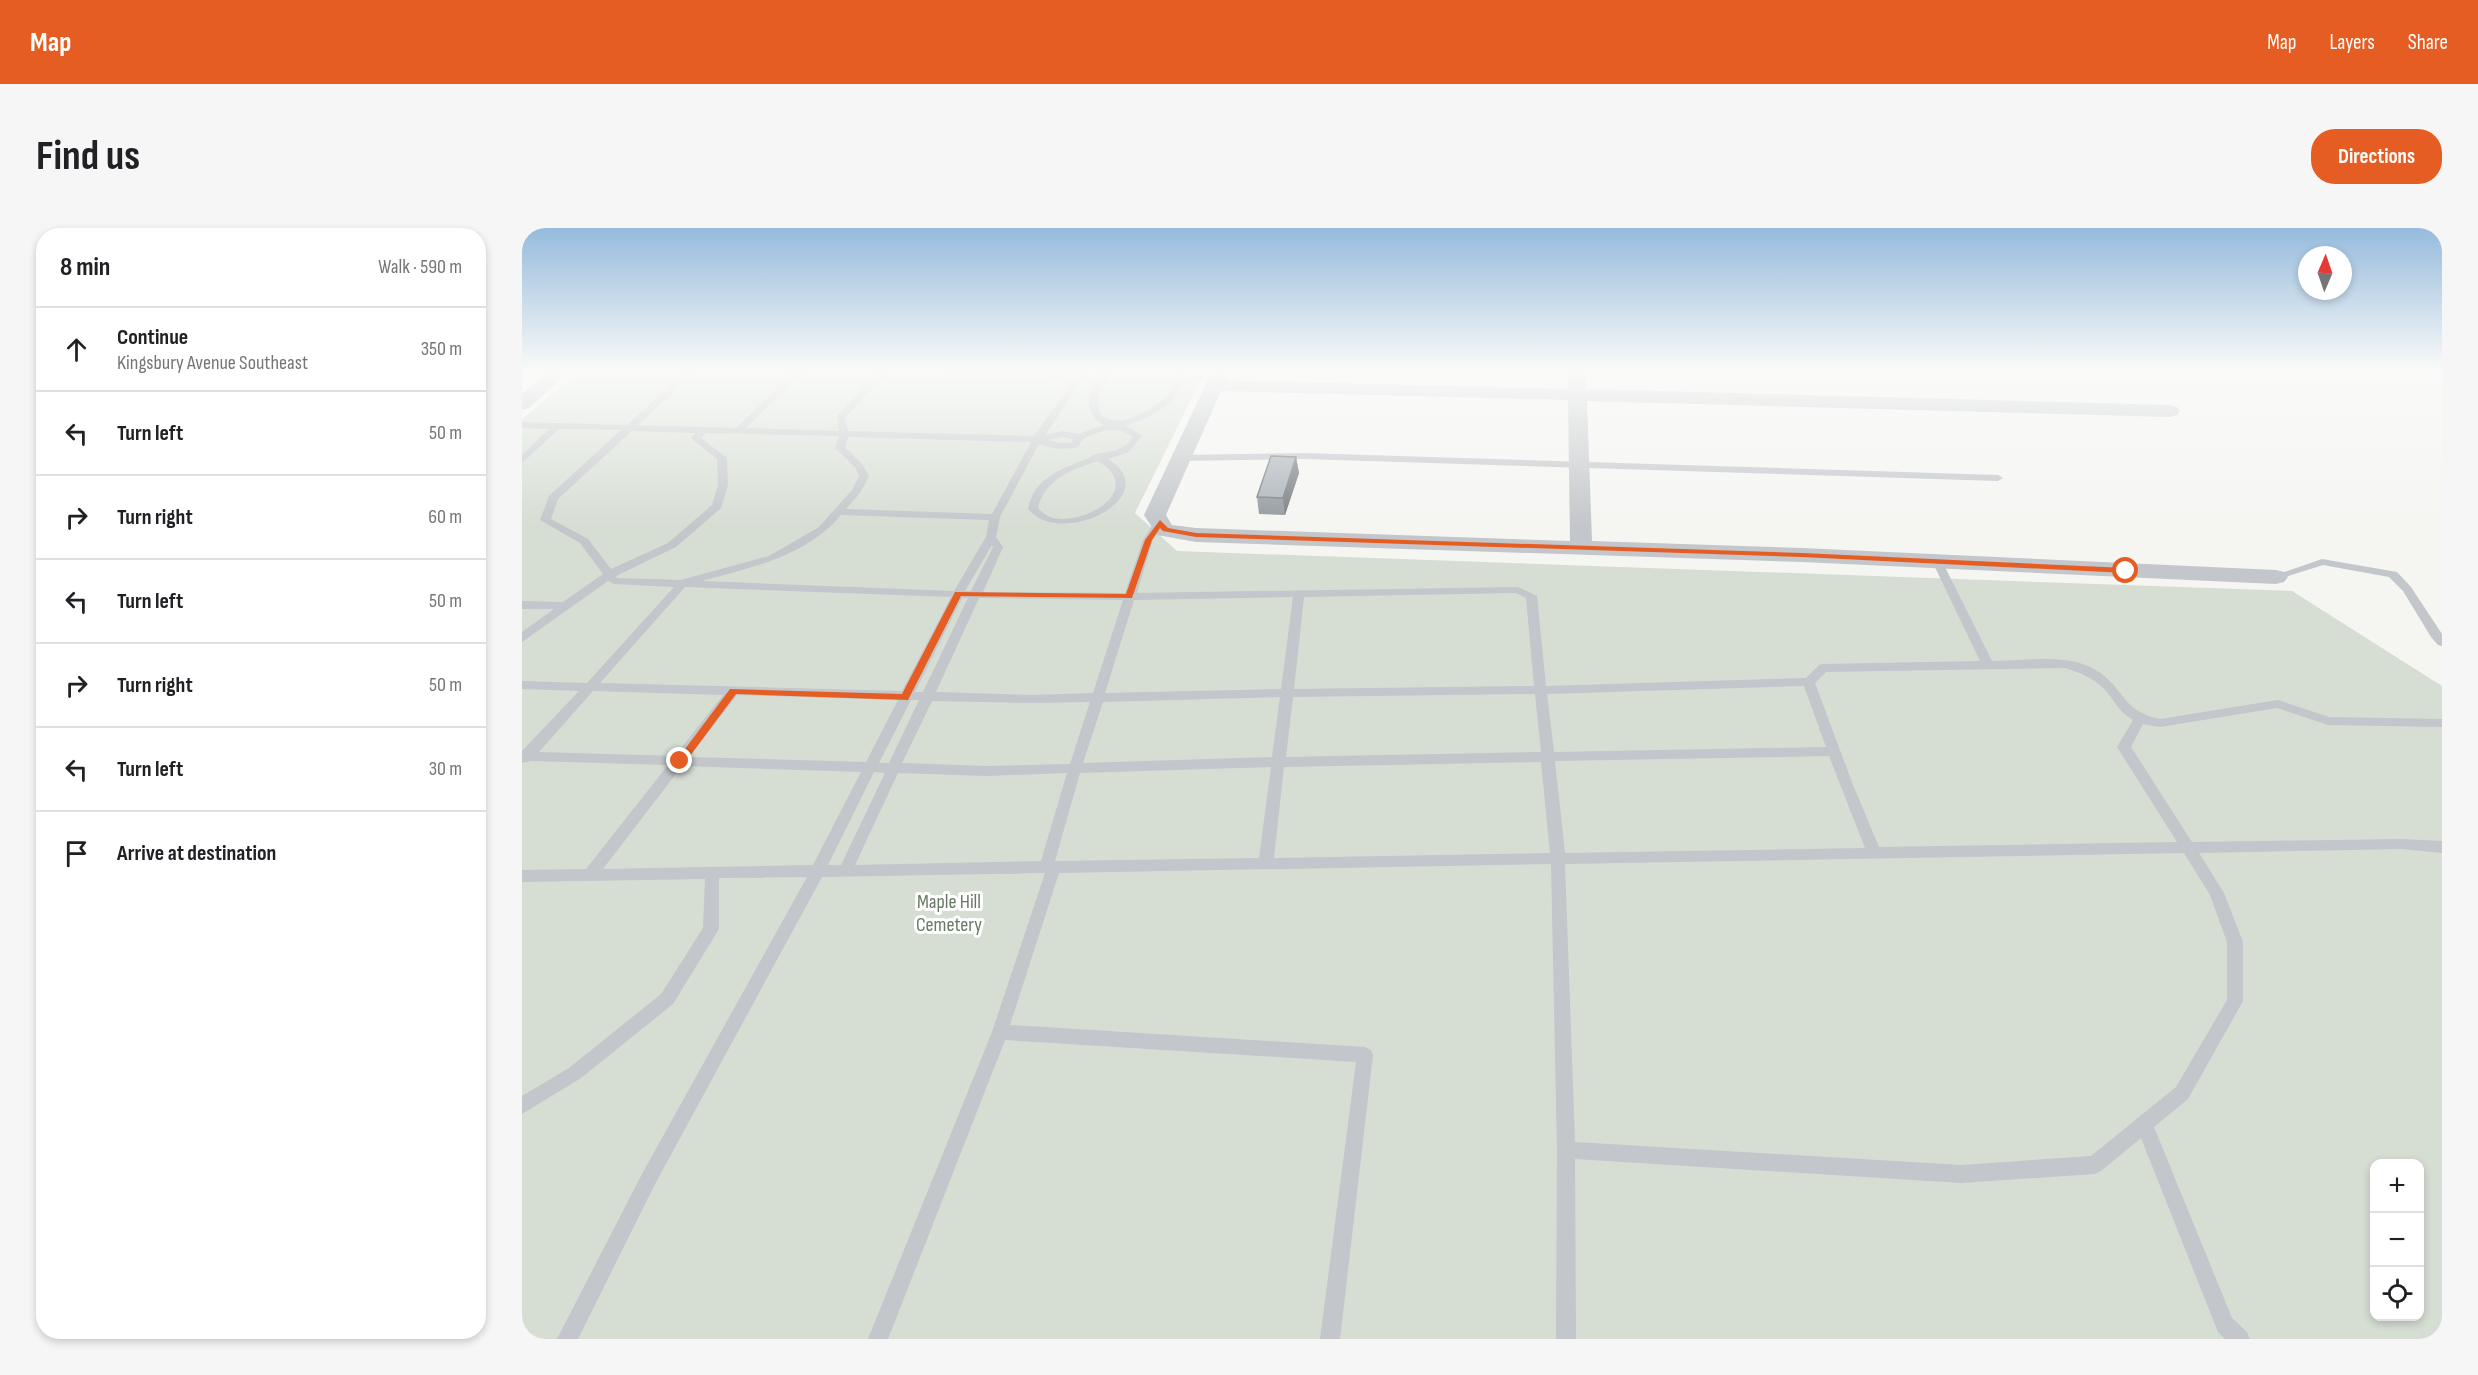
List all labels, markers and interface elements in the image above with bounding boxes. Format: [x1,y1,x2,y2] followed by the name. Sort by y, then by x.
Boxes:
[30,26,71,59] text: Map
[2267,30,2296,55] text: Map
[2329,30,2375,55] text: Layers
[2408,30,2448,55] text: Share
[2311,129,2442,184] button: Directions
[36,131,140,182] text: Find us
[2298,246,2352,300] north arrow
[60,252,110,283] text: 8 min
[378,255,462,279] text: Walk · 590 m
[117,324,188,351] text: Continue
[60,333,93,366] icon: ahead
[421,337,462,361] text: 350 m
[117,351,308,375] text: Kingsbury Avenue Southeast
[60,417,93,450] icon: left
[117,420,183,447] text: Turn left
[429,421,462,445] text: 50 m
[60,501,93,534] icon: right
[117,504,193,531] text: Turn right
[428,505,462,529] text: 60 m
[2112,557,2138,583] route start
[60,585,93,618] icon: left
[117,588,183,615] text: Turn left
[429,589,462,613] text: 50 m
[60,669,93,702] icon: right
[117,672,193,699] text: Turn right
[429,673,462,697] text: 50 m
[666,747,692,773] route end
[60,753,93,786] icon: left
[117,756,183,783] text: Turn left
[429,757,462,781] text: 30 m
[60,837,93,870] icon: arrive
[117,840,276,867] text: Arrive at destination
[916,890,982,937] park label: Maple Hill Cemetery
[2370,1159,2424,1321] map controls
[2370,1159,2424,1213] button: +
[2370,1213,2424,1267] button: −
[2370,1267,2424,1321] button: locate

